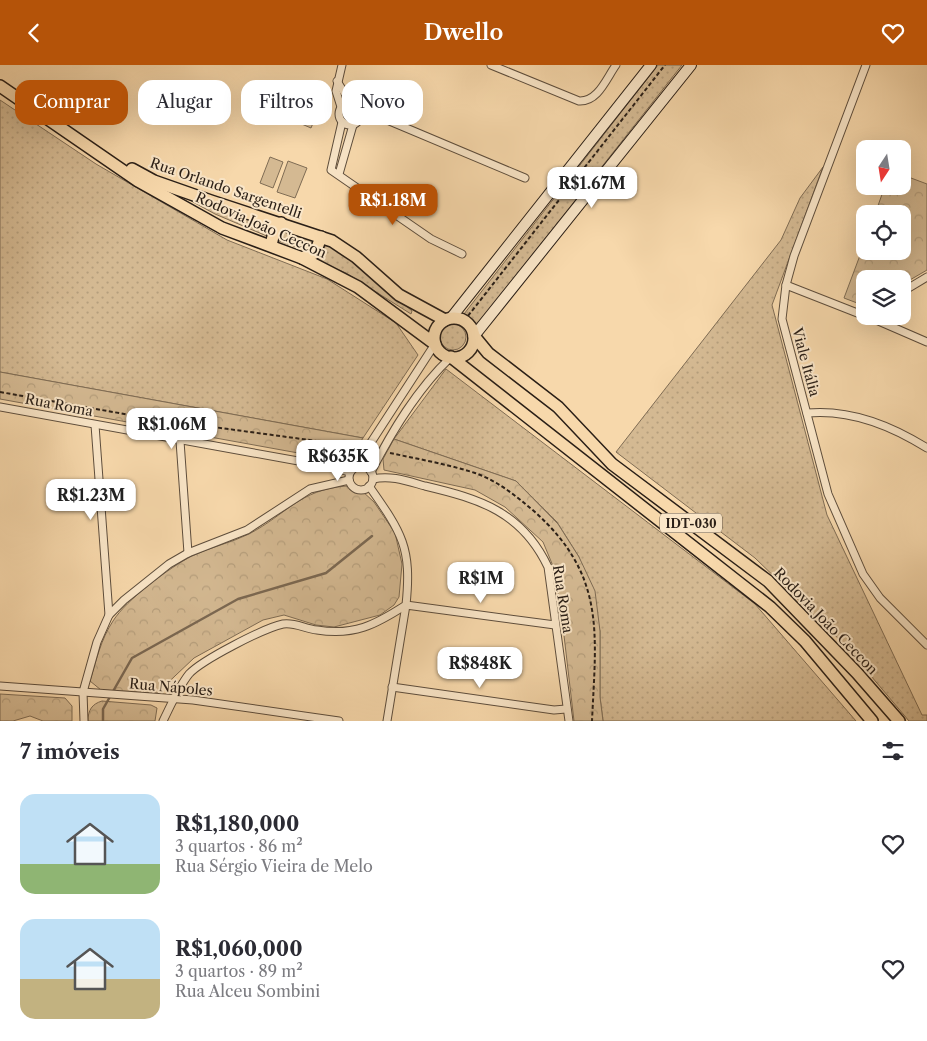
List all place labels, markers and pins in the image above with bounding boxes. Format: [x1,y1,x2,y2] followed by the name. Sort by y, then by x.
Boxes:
[546,167,638,209] pin: R$1.67M
[347,184,439,226] pin: R$1.18M
[126,407,218,450] pin: R$1.06M
[297,439,379,482] pin: R$635K
[45,479,137,521] pin: R$1.23M
[451,561,511,604] pin: R$1M
[439,647,521,689] pin: R$848K

